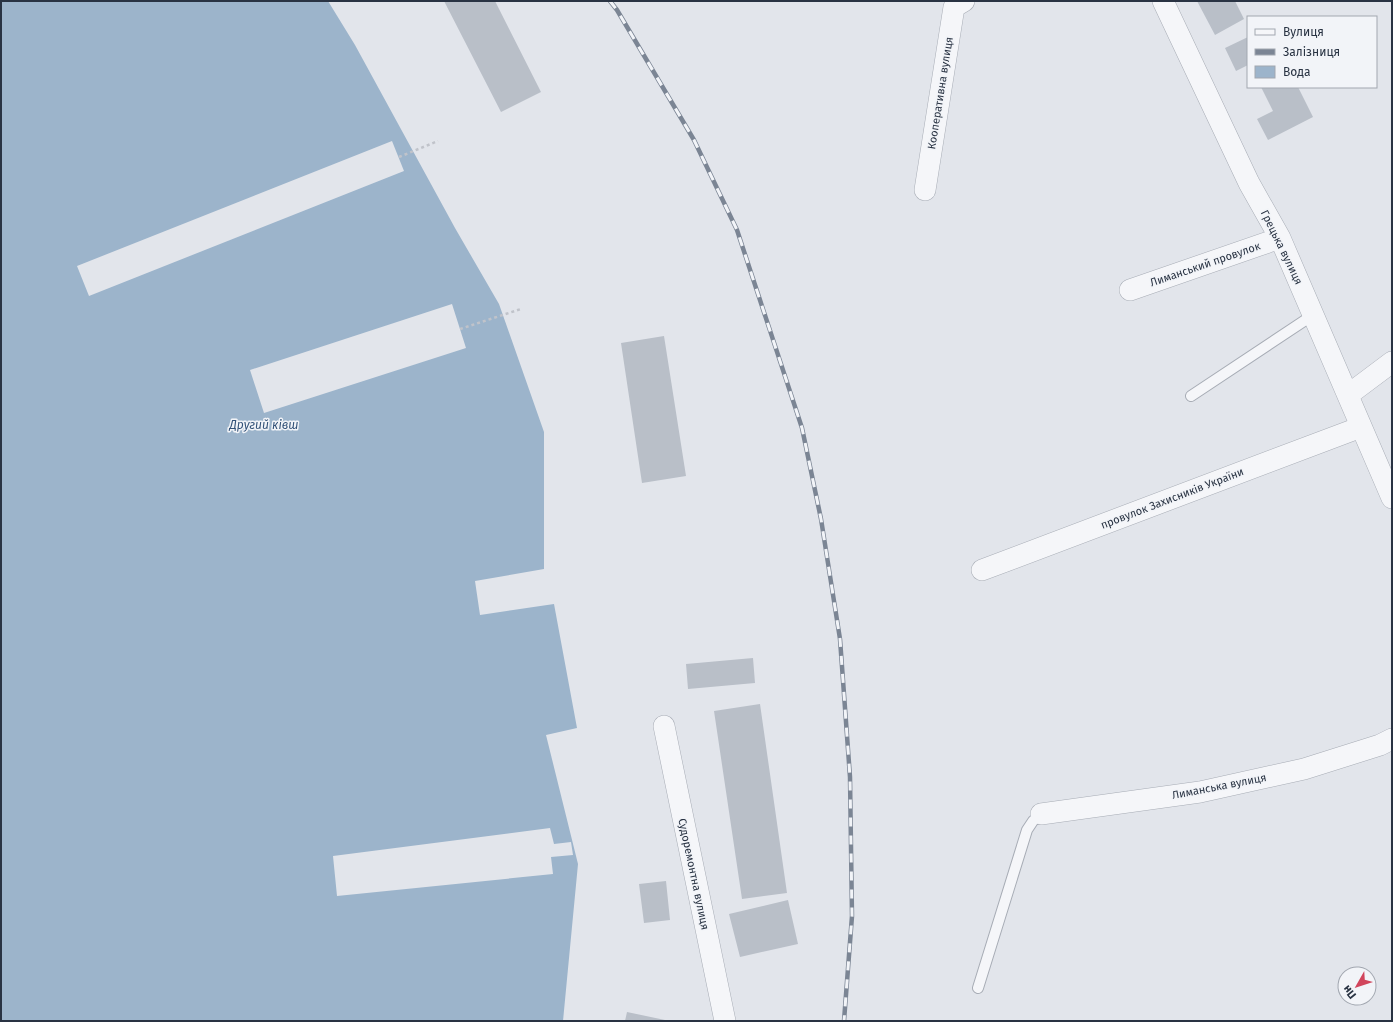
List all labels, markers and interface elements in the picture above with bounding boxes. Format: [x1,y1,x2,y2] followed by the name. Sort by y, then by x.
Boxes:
[1247,16,1377,88] legend
[1283,25,1324,39] text: Вулиця
[925,36,956,150] street label: Кооперативна вулиця
[1283,45,1340,59] text: Залізниця
[1283,65,1310,79] text: Вода
[1258,208,1305,287] street label: Грецька вулиця
[1148,239,1262,289] street label: Лиманський провулок
[229,418,298,432] water label: Другий ківш
[1099,465,1246,532] street label: провулок Захисників України
[1171,771,1267,802] street label: Лиманська вулиця
[675,817,712,931] street label: Судоремонтна вулиця
[1337,966,1377,1006] north arrow
[1340,983,1359,1001] text: Пн

